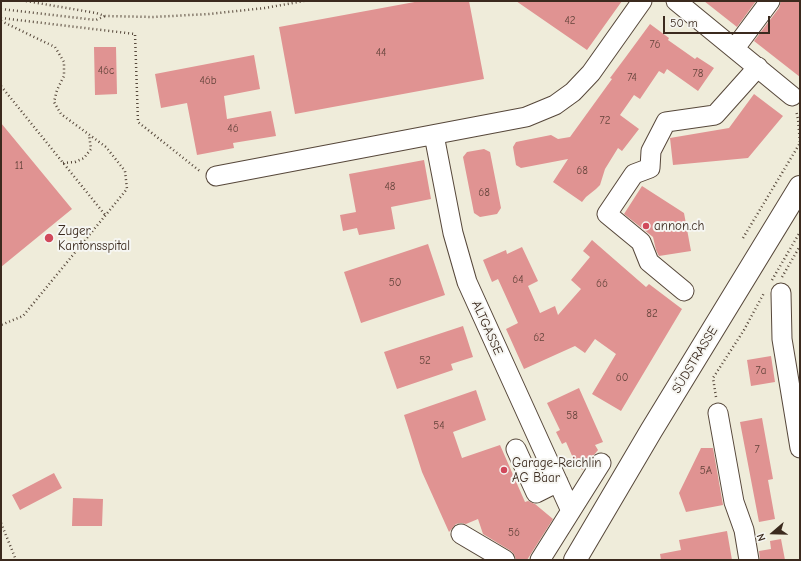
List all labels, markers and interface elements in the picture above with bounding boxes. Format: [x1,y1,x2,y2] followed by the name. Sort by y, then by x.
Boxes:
[665,8,772,34] scale bar
[564,14,576,28] house number: 42
[670,16,698,30] text: 50 m
[649,38,661,52] house number: 76
[376,46,386,60] house number: 44
[98,64,114,78] house number: 46c
[693,67,703,81] house number: 78
[627,71,637,85] house number: 74
[199,74,217,88] house number: 46b
[600,114,610,128] house number: 72
[227,122,239,136] house number: 46
[15,159,23,173] house number: 11
[576,164,588,178] house number: 68
[385,180,395,194] house number: 48
[478,186,490,200] house number: 68
[654,218,704,234] place label: annon.ch
[641,221,651,231] marker: annon.ch
[58,223,130,254] place label: Zuger Kantonsspital
[43,232,55,244] marker: Zuger Kantonsspital
[512,273,524,287] house number: 64
[389,276,401,290] house number: 50
[596,277,608,291] house number: 66
[468,298,506,358] street label: ALTGASSE
[646,307,658,321] house number: 82
[669,324,721,396] street label: SÜDSTRASSE
[533,331,545,345] house number: 62
[419,354,431,368] house number: 52
[756,364,766,378] house number: 7a
[616,371,628,385] house number: 60
[566,409,578,423] house number: 58
[433,419,445,433] house number: 54
[754,443,760,457] house number: 7
[512,455,602,486] place label: Garage-Reichlin AG Baar
[700,464,712,478] house number: 5A
[499,465,509,475] marker: Garage-Reichlin AG Baar
[753,513,793,553] north arrow
[508,526,520,540] house number: 56
[754,532,769,543] text: N

